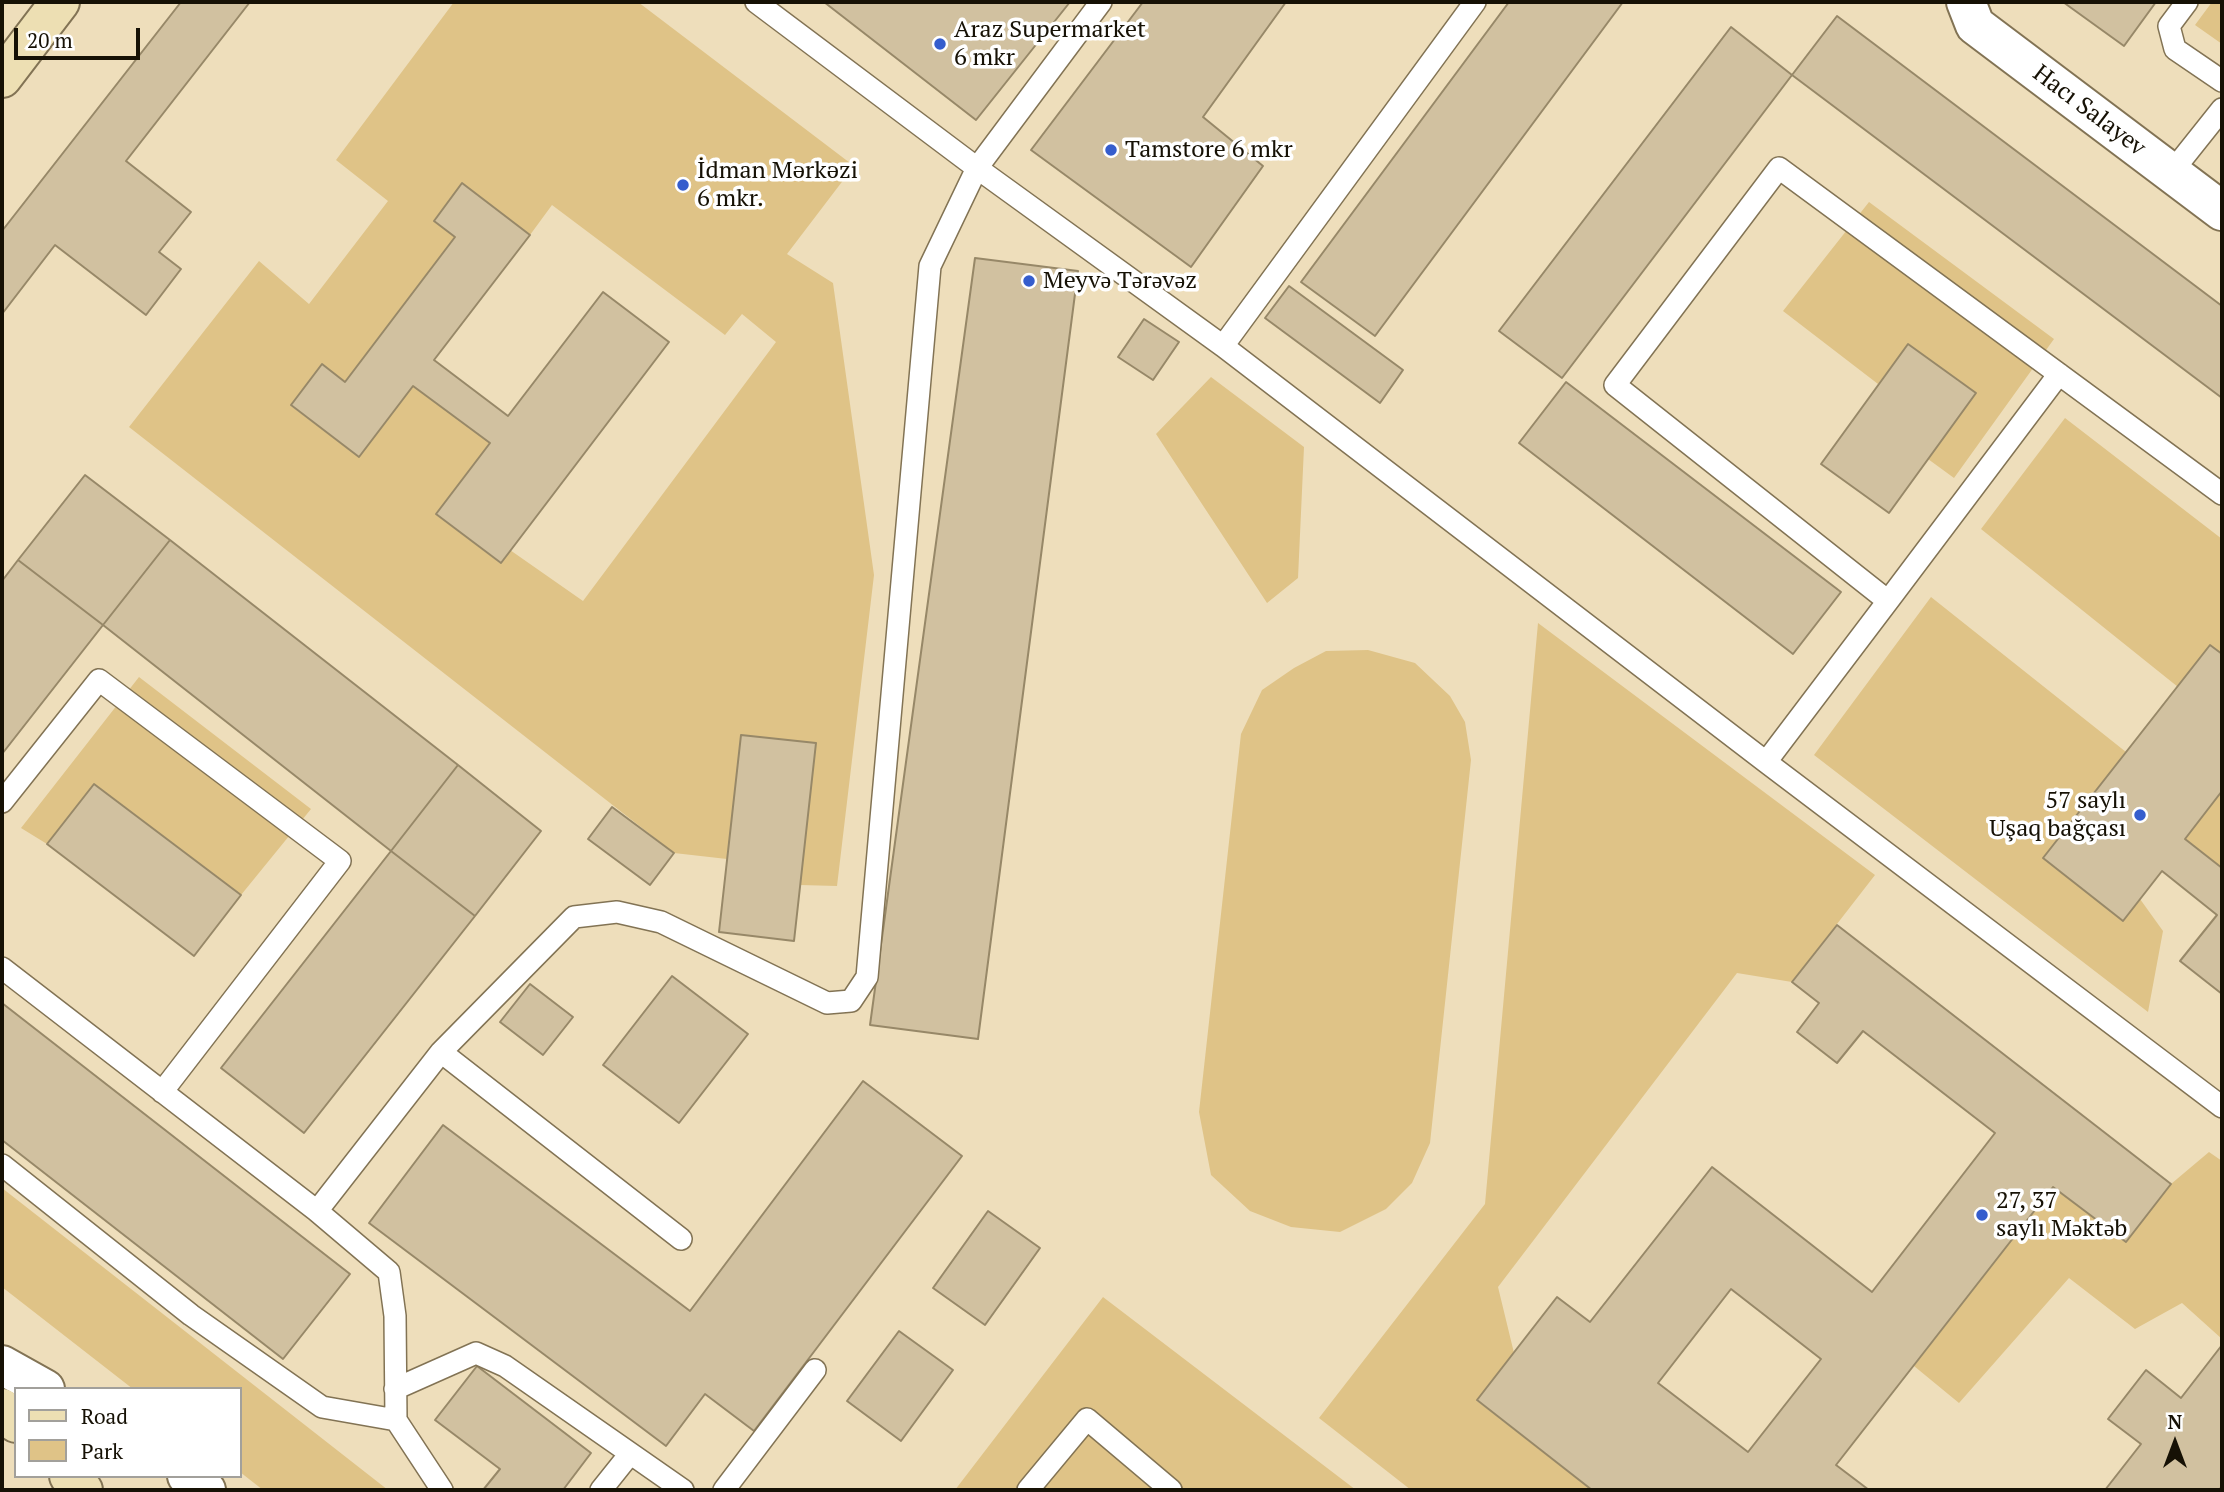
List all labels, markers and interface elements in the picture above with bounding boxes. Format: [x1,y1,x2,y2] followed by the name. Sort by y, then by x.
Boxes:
[18,14,144,58] scale bar
[954,16,1146,72] place label: Araz Supermarket 6 mkr
[27,26,73,54] text: 20 m
[932,36,948,52] marker: Araz Supermarket 6 mkr
[2027,59,2151,163] street label: Hacı Salayev
[1125,136,1293,164] place label: Tamstore 6 mkr
[1103,142,1119,158] marker: Tamstore 6 mkr
[697,157,858,213] place label: İdman Mәrkәzi 6 mkr.
[675,177,691,193] marker: İdman Mәrkәzi 6 mkr.
[1043,267,1197,295] place label: Meyvə Tərəvəz
[1021,273,1037,289] marker: Meyvə Tərəvəz
[1989,787,2126,843] place label: 57 saylı Uşaq bağçası
[2132,807,2148,823] marker: 57 saylı Uşaq bağçası
[1996,1187,2127,1243] place label: 27, 37 saylı Məktəb
[1974,1207,1990,1223] marker: 27, 37 saylı Məktəb
[14,1387,242,1478] legend
[81,1402,128,1430] text: Road
[2140,1408,2210,1478] north arrow
[2168,1409,2182,1434] text: N
[81,1437,123,1465] text: Park

